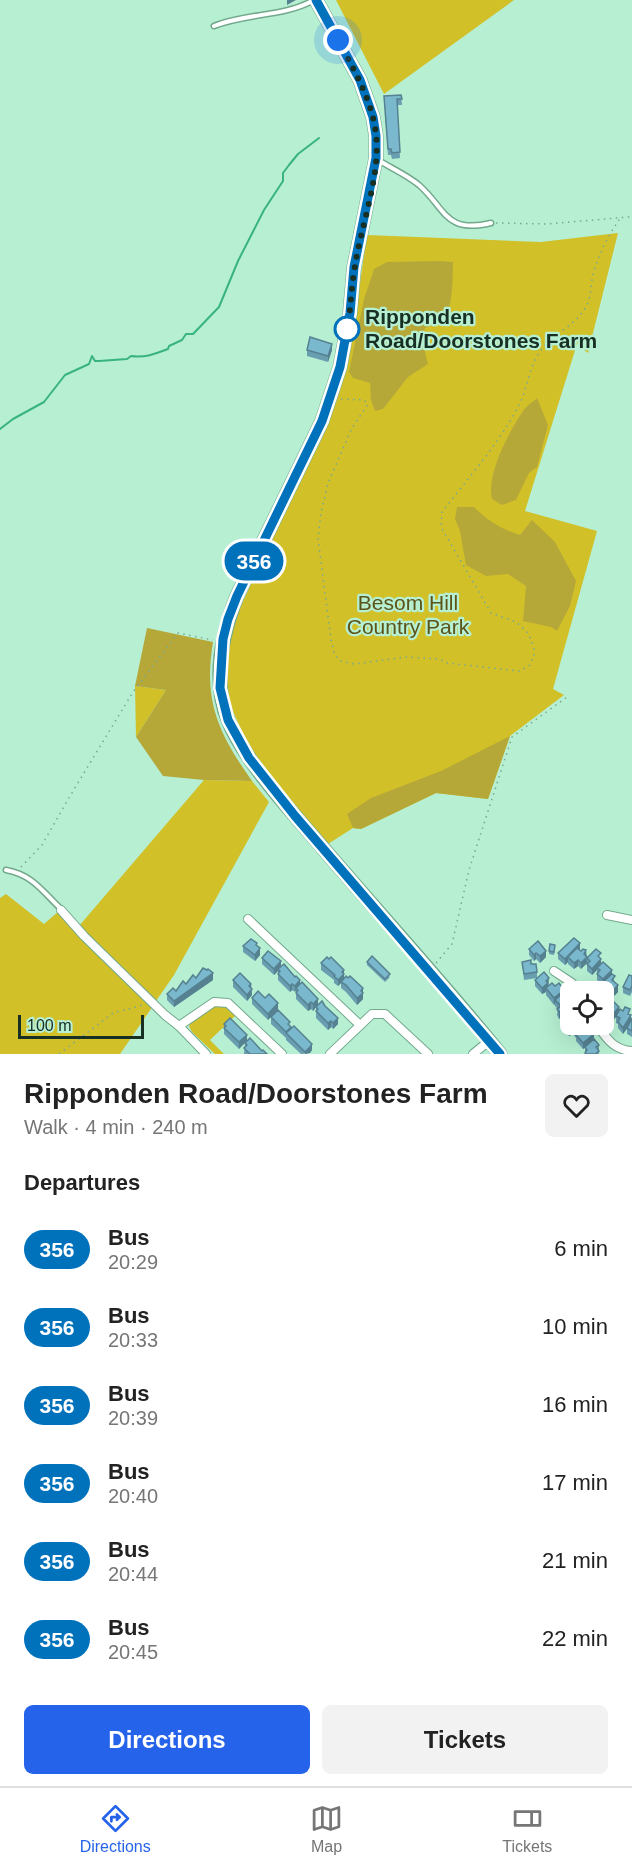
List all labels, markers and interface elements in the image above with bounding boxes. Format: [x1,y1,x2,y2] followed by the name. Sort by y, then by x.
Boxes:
[323,25,353,55] your location
[365,305,597,352] place label: Ripponden Road/Doorstones Farm
[334,316,360,342] marker: Ripponden Road/Doorstones Farm
[220,542,288,580] line badge: 356
[236,550,272,573] text: 356
[347,591,470,638] park label: Besom Hill Country Park
[560,981,614,1035] map controls
[560,981,614,1035] button: locate
[18,1012,144,1040] scale bar
[27,1017,71,1034] text: 100 m
[545,1074,608,1137] button: heart
[24,1078,488,1109] text: Ripponden Road/Doorstones Farm
[24,1116,208,1138] text: Walk · 4 min · 240 m
[24,1170,140,1195] text: Departures
[108,1225,150,1250] text: Bus
[554,1236,608,1261] text: 6 min
[39,1238,75,1261] text: 356
[108,1251,158,1273] text: 20:29
[108,1303,150,1328] text: Bus
[542,1314,608,1339] text: 10 min
[39,1316,75,1339] text: 356
[108,1329,158,1351] text: 20:33
[108,1381,150,1406] text: Bus
[542,1392,608,1417] text: 16 min
[39,1394,75,1417] text: 356
[108,1407,158,1429] text: 20:39
[108,1459,150,1484] text: Bus
[542,1470,608,1495] text: 17 min
[39,1472,75,1495] text: 356
[108,1485,158,1507] text: 20:40
[108,1537,150,1562] text: Bus
[542,1548,608,1573] text: 21 min
[39,1550,75,1573] text: 356
[108,1563,158,1585] text: 20:44
[108,1615,150,1640] text: Bus
[542,1626,608,1651] text: 22 min
[39,1628,75,1651] text: 356
[108,1641,158,1663] text: 20:45
[24,1705,310,1774] button: Directions
[322,1705,608,1774] button: Tickets
[80,1802,151,1856] tab: Directions
[310,1802,343,1856] tab: Map
[502,1802,552,1856] tab: Tickets

